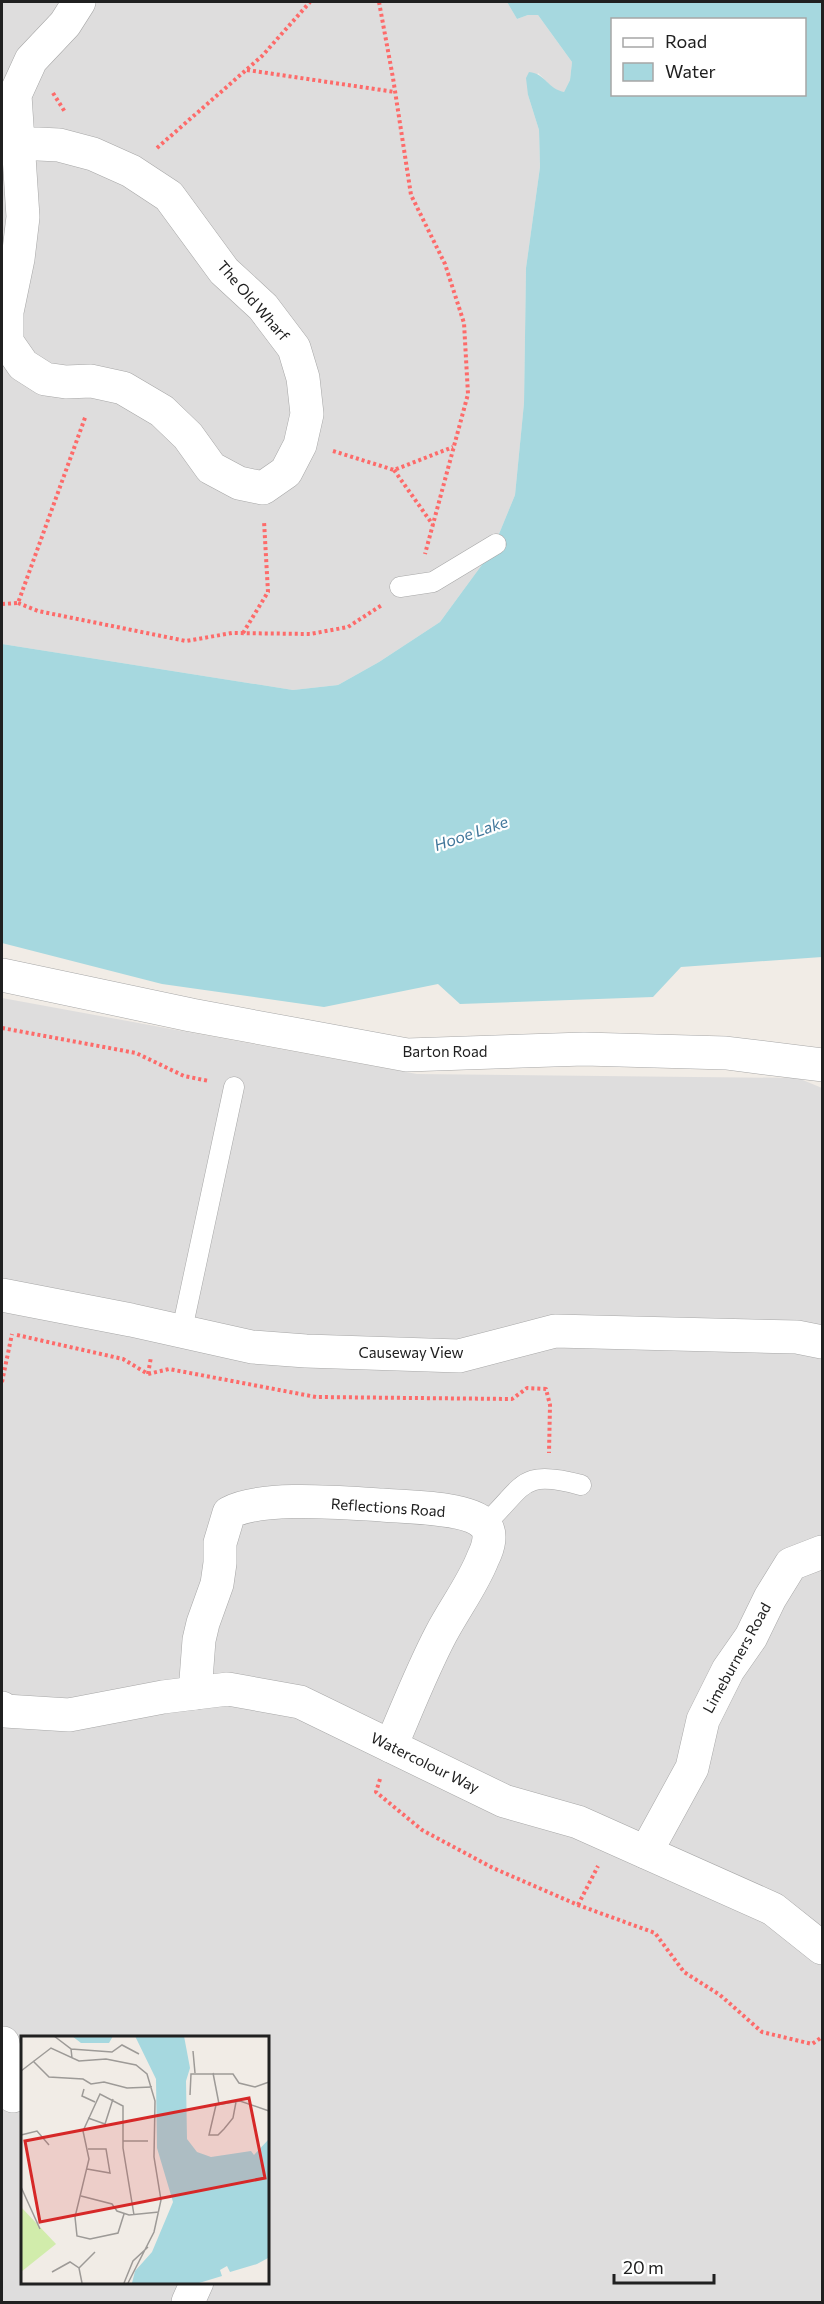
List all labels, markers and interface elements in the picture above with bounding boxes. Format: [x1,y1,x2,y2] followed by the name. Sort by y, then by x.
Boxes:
[611,18,806,96] legend
[665,30,707,52] text: Road
[665,60,716,82] text: Water
[214,257,293,344] street label: The Old Wharf
[431,811,511,854] water label: Hooe Lake
[402,1042,488,1060] street label: Barton Road
[358,1343,464,1361] street label: Causeway View
[330,1494,446,1520] street label: Reflections Road
[698,1599,774,1716] street label: Limeburners Road
[368,1728,483,1796] street label: Watercolour Way
[21,2036,268,2283] inset map
[614,2247,714,2285] scale bar
[623,2256,664,2278] text: 20 m

